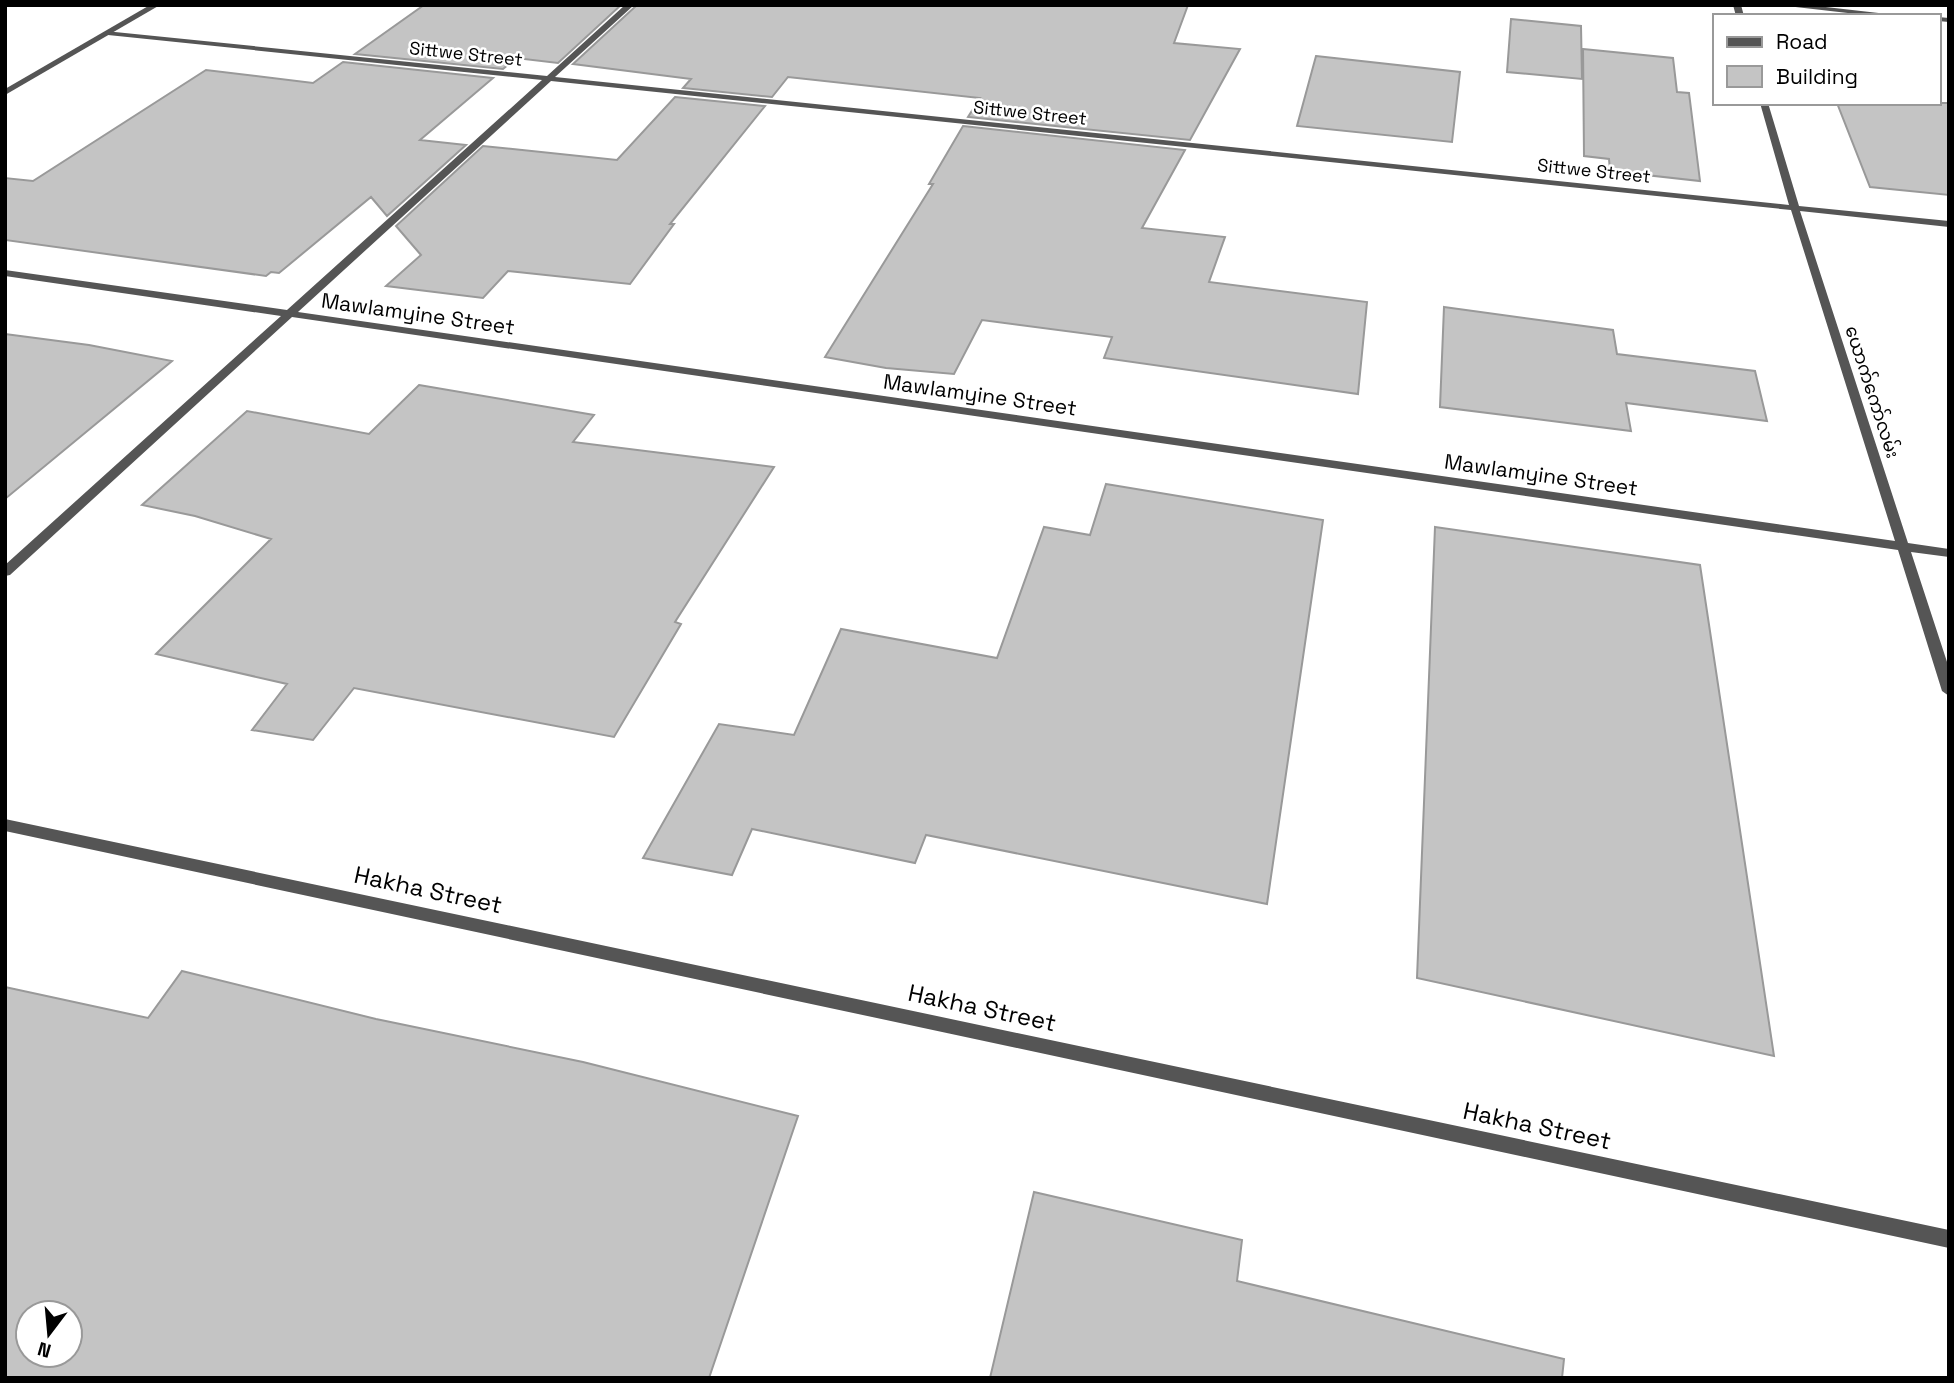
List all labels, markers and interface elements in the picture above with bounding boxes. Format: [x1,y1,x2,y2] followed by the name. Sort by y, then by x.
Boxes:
[1713,14,1940,105] legend
[1776,28,1828,55] text: Road
[408,36,524,71] street label: Sittwe Street
[1776,63,1858,90] text: Building
[972,95,1088,130] street label: Sittwe Street
[1536,153,1652,188] street label: Sittwe Street
[320,287,516,340] street label: Mawlamyine Street
[1840,322,1906,461] street label: ယောက်ကော်လမ်း
[882,368,1078,421] street label: Mawlamyine Street
[1443,448,1639,501] street label: Mawlamyine Street
[351,859,505,920] street label: Hakha Street
[905,977,1059,1038] street label: Hakha Street
[1460,1095,1614,1156] street label: Hakha Street
[14,1299,84,1369] north arrow
[35,1336,54,1364] text: N

